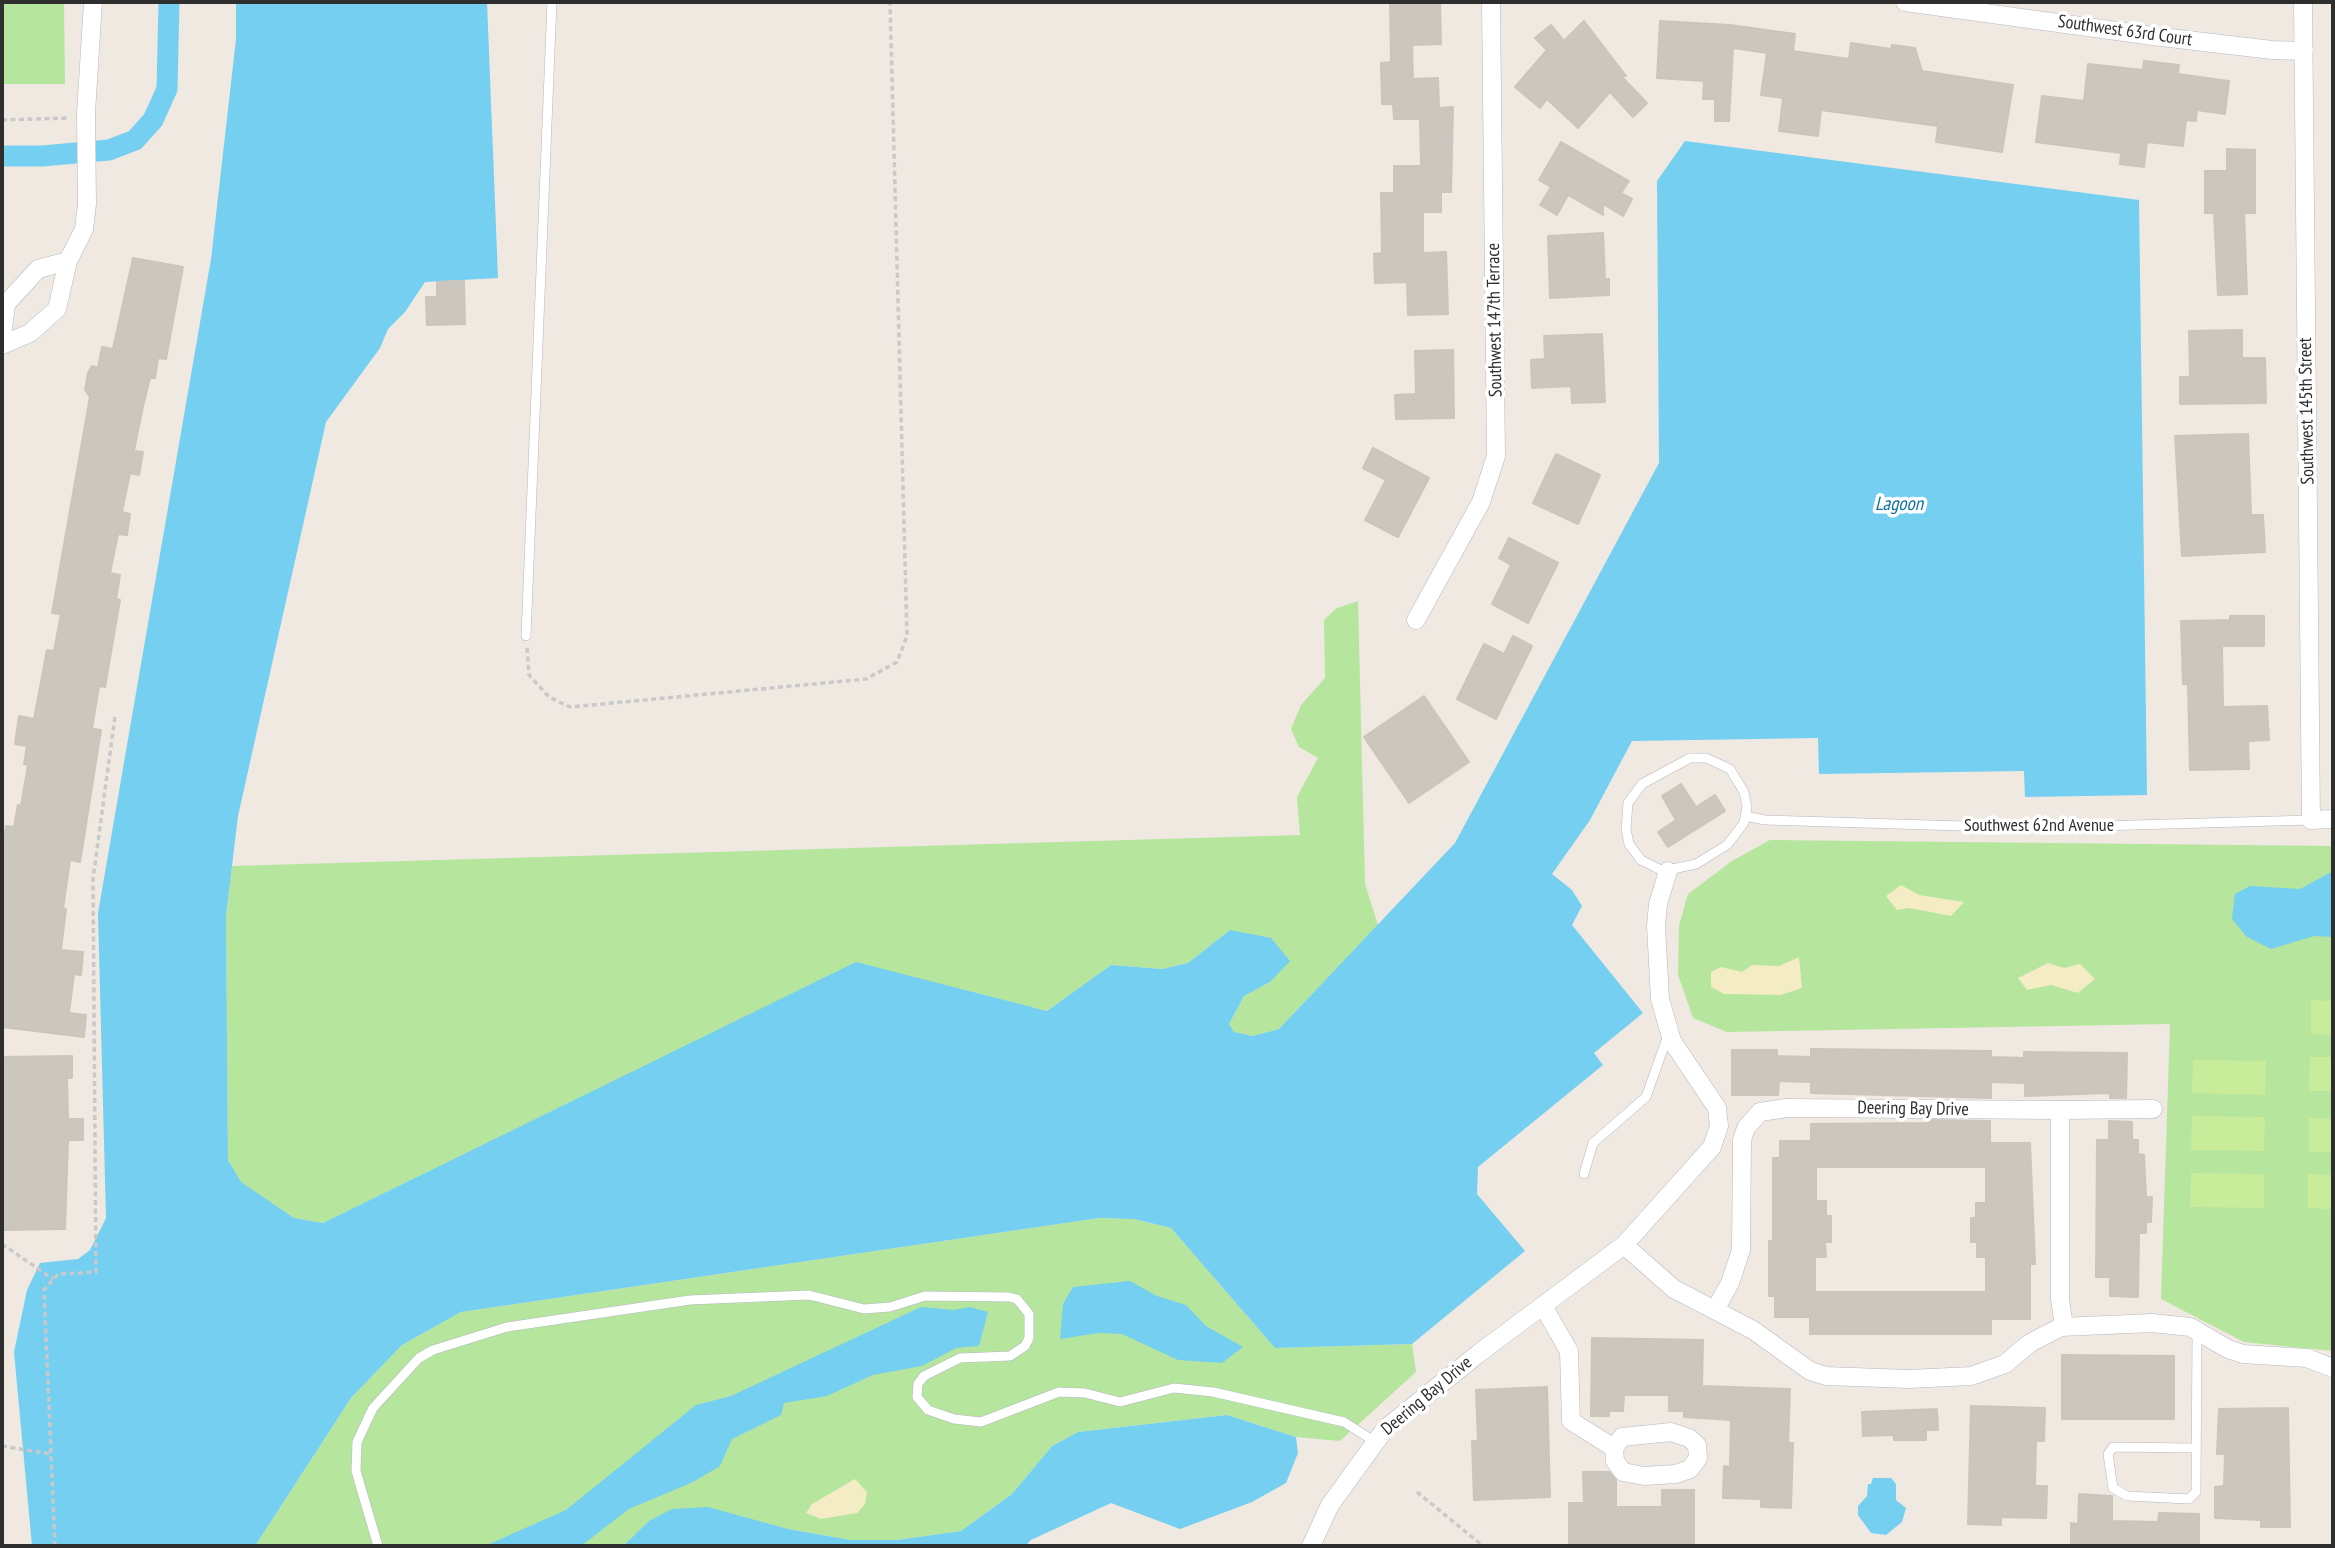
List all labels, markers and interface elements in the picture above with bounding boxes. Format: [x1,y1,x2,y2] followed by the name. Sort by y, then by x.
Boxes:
[2057,11,2193,51] street label: Southwest 63rd Court
[1483,243,1507,397] street label: Southwest 147th Terrace
[2295,337,2319,485] street label: Southwest 145th Street
[1875,494,1923,516] water label: Lagoon
[1964,815,2114,837] street label: Southwest 62nd Avenue
[1857,1097,1969,1121] street label: Deering Bay Drive
[1377,1352,1477,1440] street label: Deering Bay Drive

